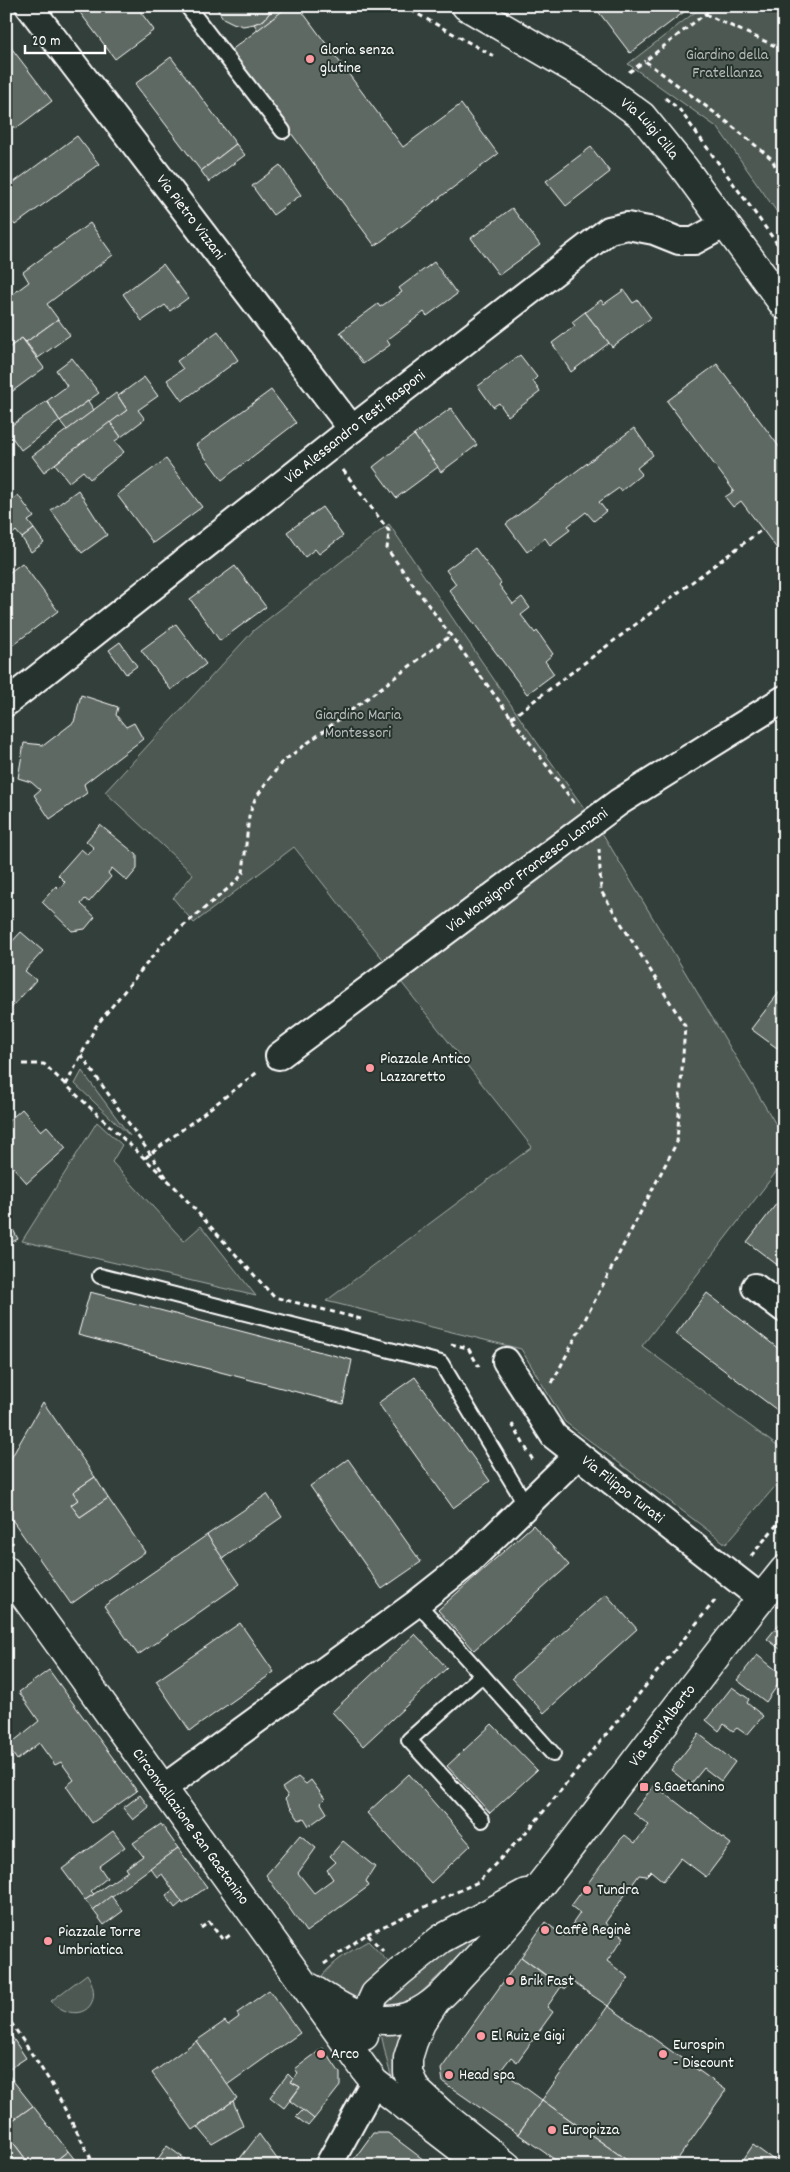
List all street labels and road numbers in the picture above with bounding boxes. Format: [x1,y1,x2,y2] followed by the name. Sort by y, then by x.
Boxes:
[615,92,685,165] street label: Via Luigi Cilla
[150,170,231,265] street label: Via Pietro Vizzani
[280,364,431,490] street label: Via Alessandro Testi Rasponi
[442,802,613,939] street label: Via Monsignor Francesco Lanzoni
[576,1450,669,1529] street label: Via Filippo Turati
[623,1680,701,1772] street label: Via Sant'Alberto
[126,1744,255,1910] street label: Circonvallazione San Gaetanino

